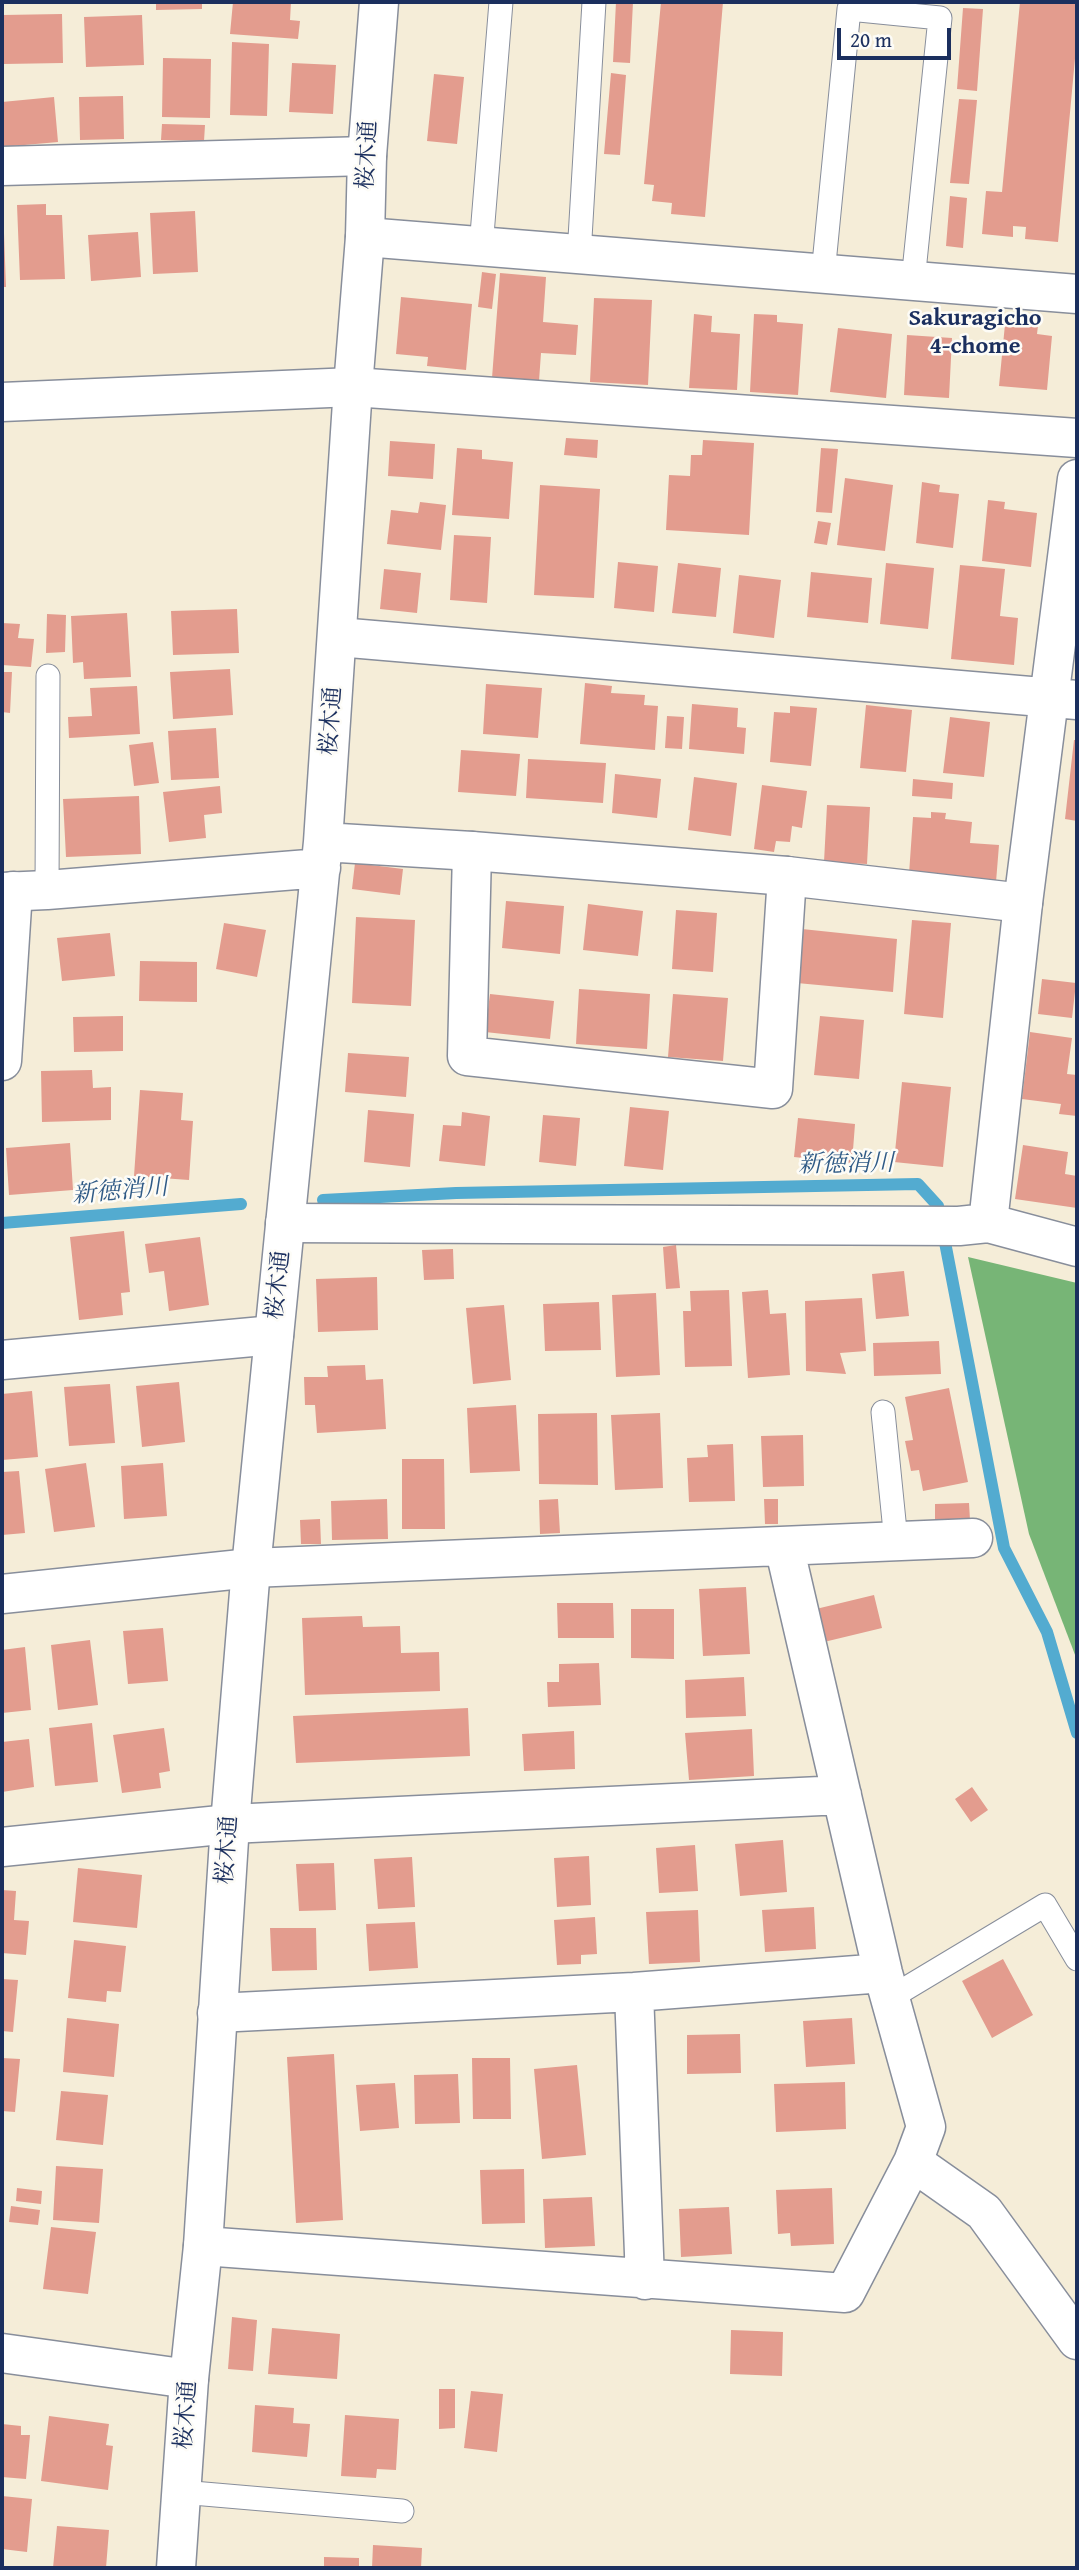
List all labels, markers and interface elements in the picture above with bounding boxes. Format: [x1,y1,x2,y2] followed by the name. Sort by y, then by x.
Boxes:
[841,14,955,58] scale bar
[850,24,892,55] text: 20 m
[352,120,384,190] street label: 桜木通
[908,305,1042,361] district label: Sakuragicho 4-chome
[316,686,348,756] street label: 桜木通
[798,1150,894,1180] water label: 新徳消川
[71,1173,169,1211] water label: 新徳消川
[262,1249,296,1321] street label: 桜木通
[212,1815,244,1885] street label: 桜木通
[171,2380,203,2450] street label: 桜木通

